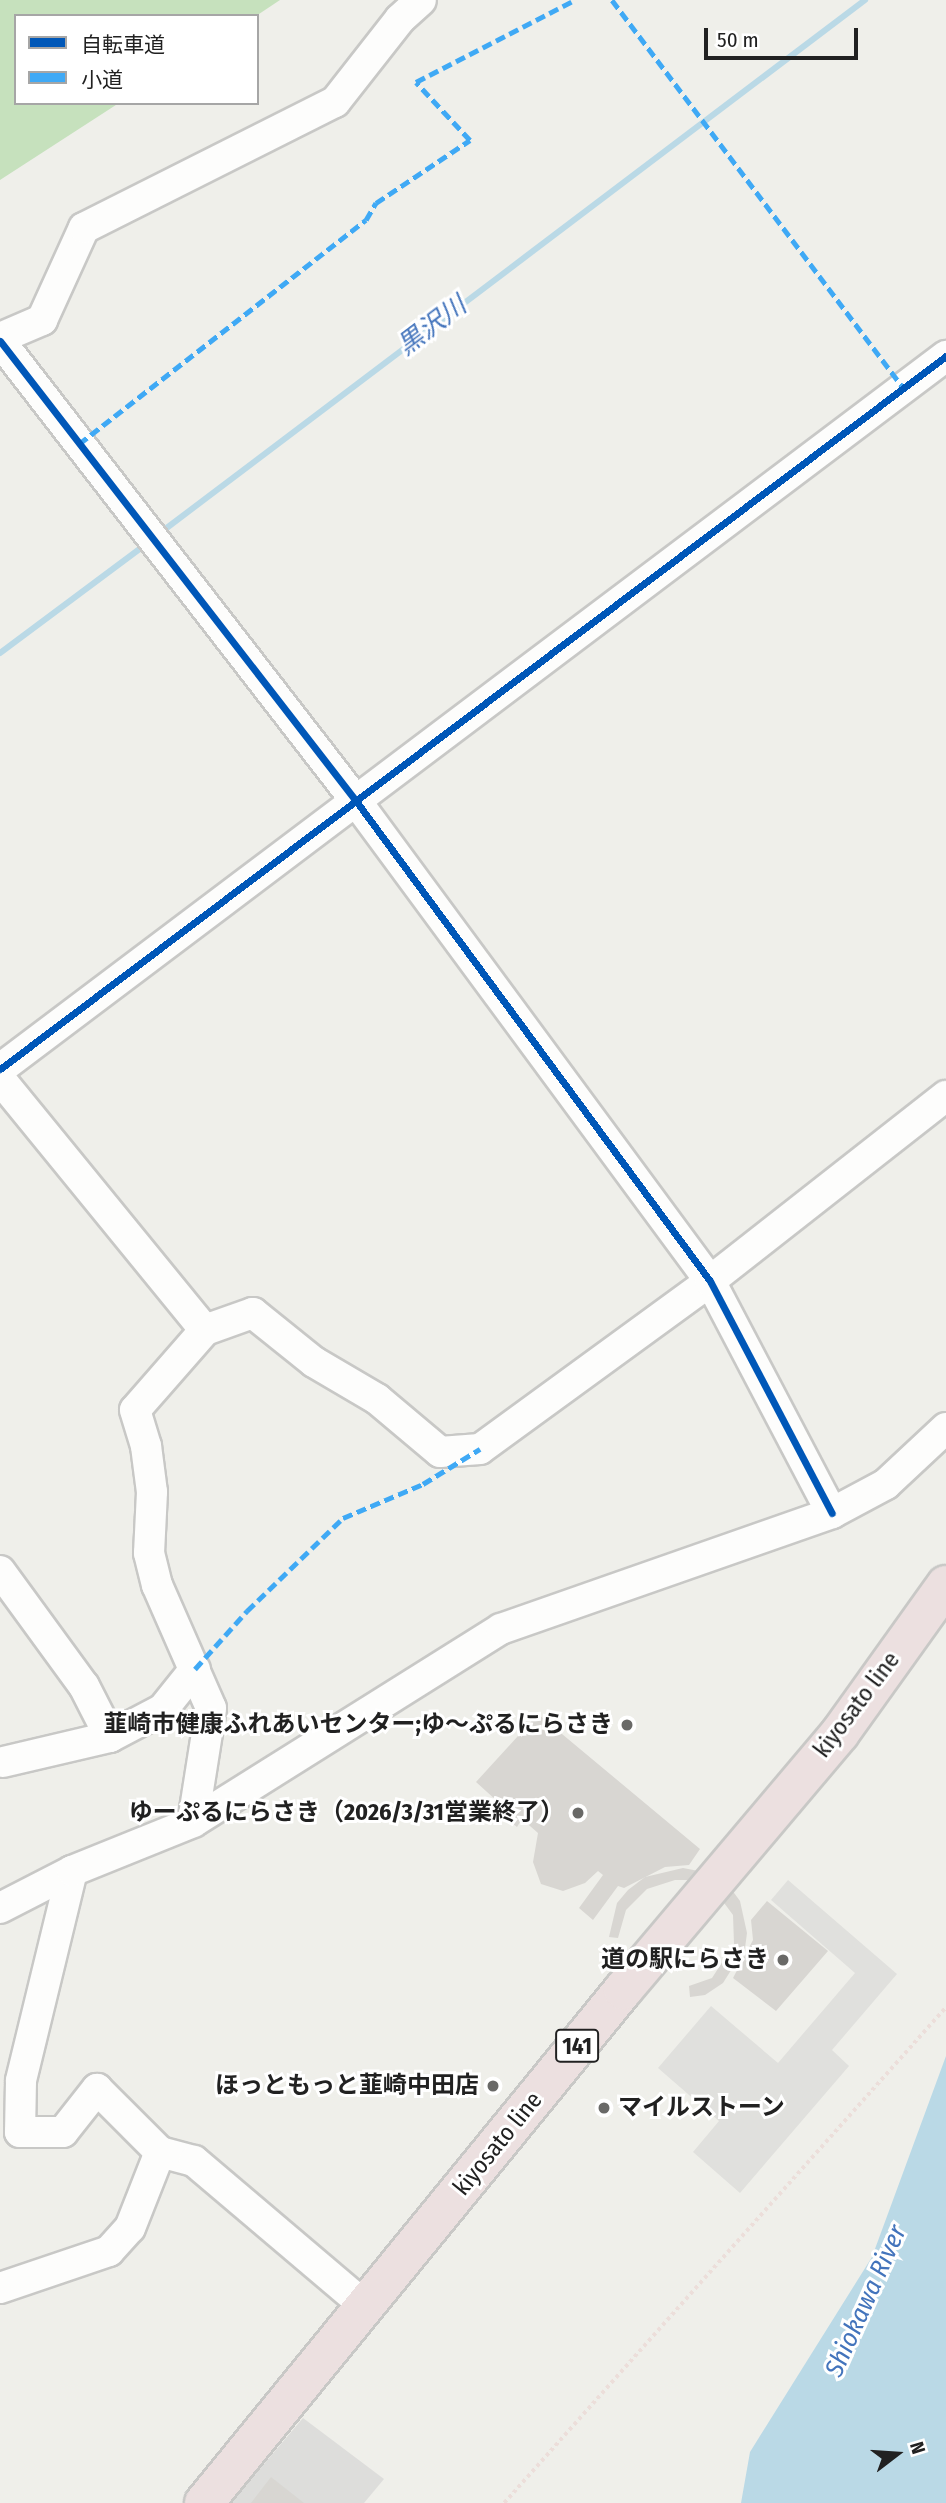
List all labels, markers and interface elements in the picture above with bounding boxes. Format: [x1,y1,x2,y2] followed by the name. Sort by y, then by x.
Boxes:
[14,14,259,105] legend
[708,14,862,58] scale bar
[717,27,759,53] text: 50 m
[81,32,165,58] text: 自転車道
[81,67,123,93] text: 小道
[391,290,473,362] water label: 黒沢川
[808,1646,906,1764] street label: kiyosato line
[104,1711,613,1739] place label: 韮崎市健康ふれあいセンター;ゆ～ぷるにらさき
[619,1717,635,1733] marker: 韮崎市健康ふれあいセンター;ゆ～ぷるにらさき
[127,1799,564,1827] place label: ゆーぷるにらさき（2026/3/31営業終了）
[570,1805,586,1821] marker: ゆーぷるにらさき（2026/3/31営業終了）
[601,1946,769,1974] place label: 道の駅にらさき
[775,1952,791,1968] marker: 道の駅にらさき
[554,2026,600,2066] road number: 141
[215,2072,479,2100] place label: ほっともっと韮崎中田店
[485,2078,501,2094] marker: ほっともっと韮崎中田店
[447,2086,549,2202] street label: kiyosato line
[618,2094,786,2122] place label: マイルストーン
[596,2100,612,2116] marker: マイルストーン
[819,2220,913,2382] water label: Shiokawa River
[862,2419,932,2489] north arrow
[905,2439,930,2457] text: N

